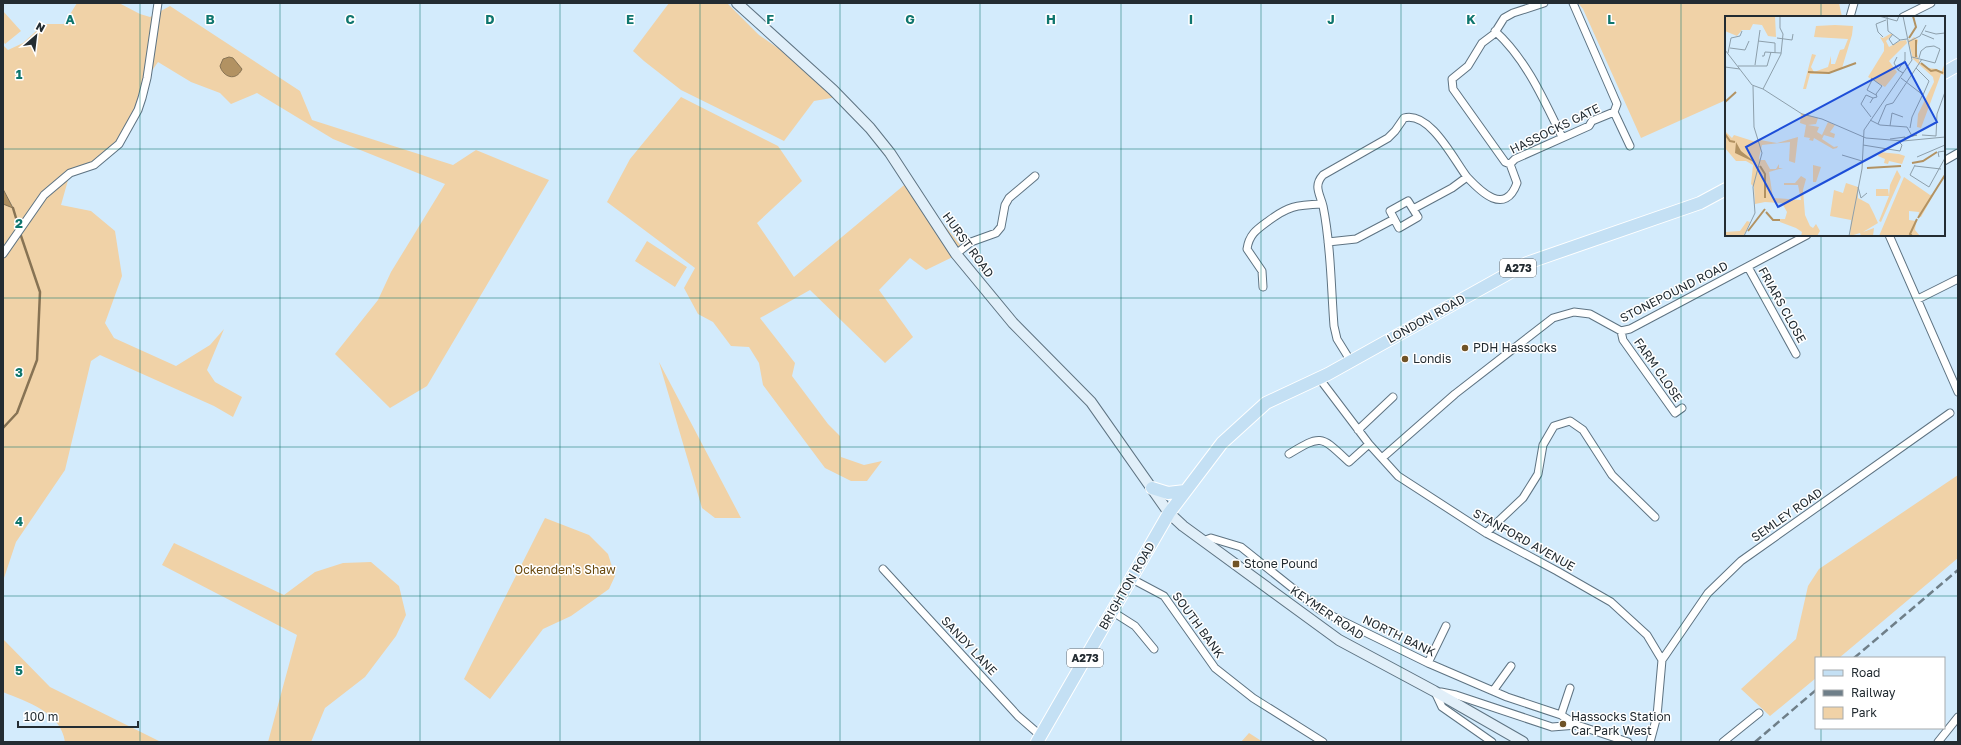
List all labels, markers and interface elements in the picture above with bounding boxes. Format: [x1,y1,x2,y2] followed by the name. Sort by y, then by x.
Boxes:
[65,11,75,27] text: A
[205,11,215,27] text: B
[345,11,355,27] text: C
[485,11,495,27] text: D
[626,11,634,27] text: E
[766,11,774,27] text: F
[905,11,915,27] text: G
[1046,11,1056,27] text: H
[1189,11,1193,27] text: I
[1327,11,1335,27] text: J
[1466,11,1476,27] text: K
[1607,11,1615,27] text: L
[16,16,56,56] north arrow
[1725,16,1945,236] inset map
[34,19,48,34] text: N
[16,66,23,82] text: 1
[1507,100,1602,157] street label: HASSOCKS GATE
[940,209,997,280] street label: HURST ROAD
[15,215,23,231] text: 2
[1617,258,1730,325] street label: STONEPOUND ROAD
[1500,259,1536,277] road number: A273
[1755,264,1809,345] street label: FRIARS CLOSE
[1384,291,1467,346] street label: LONDON ROAD
[1631,335,1686,404] street label: FARM CLOSE
[1473,340,1557,355] place label: PDH Hassocks
[1460,343,1470,353] marker: PDH Hassocks
[1413,351,1451,366] place label: Londis
[1400,354,1410,364] marker: Londis
[15,364,23,380] text: 3
[1748,484,1825,545] street label: SEMLEY ROAD
[1471,505,1578,574] street label: STANFORD AVENUE
[15,513,23,529] text: 4
[1095,539,1158,632] street label: BRIGHTON ROAD
[1244,556,1318,571] place label: Stone Pound
[1231,559,1241,569] marker: Stone Pound
[514,562,616,577] park label: Ockenden's Shaw
[1288,582,1367,643] street label: KEYMER ROAD
[1169,589,1227,661] street label: SOUTH BANK
[1360,612,1438,660] street label: NORTH BANK
[938,613,1000,678] street label: SANDY LANE
[1067,649,1103,667] road number: A273
[1815,657,1945,729] legend
[15,662,23,678] text: 5
[1851,665,1880,680] text: Road
[1851,685,1896,700] text: Railway
[18,703,138,729] scale bar
[1851,705,1877,720] text: Park
[24,709,58,724] text: 100 m
[1571,709,1671,738] place label: Hassocks Station Car Park West
[1558,719,1568,729] marker: Hassocks Station Car Park West

